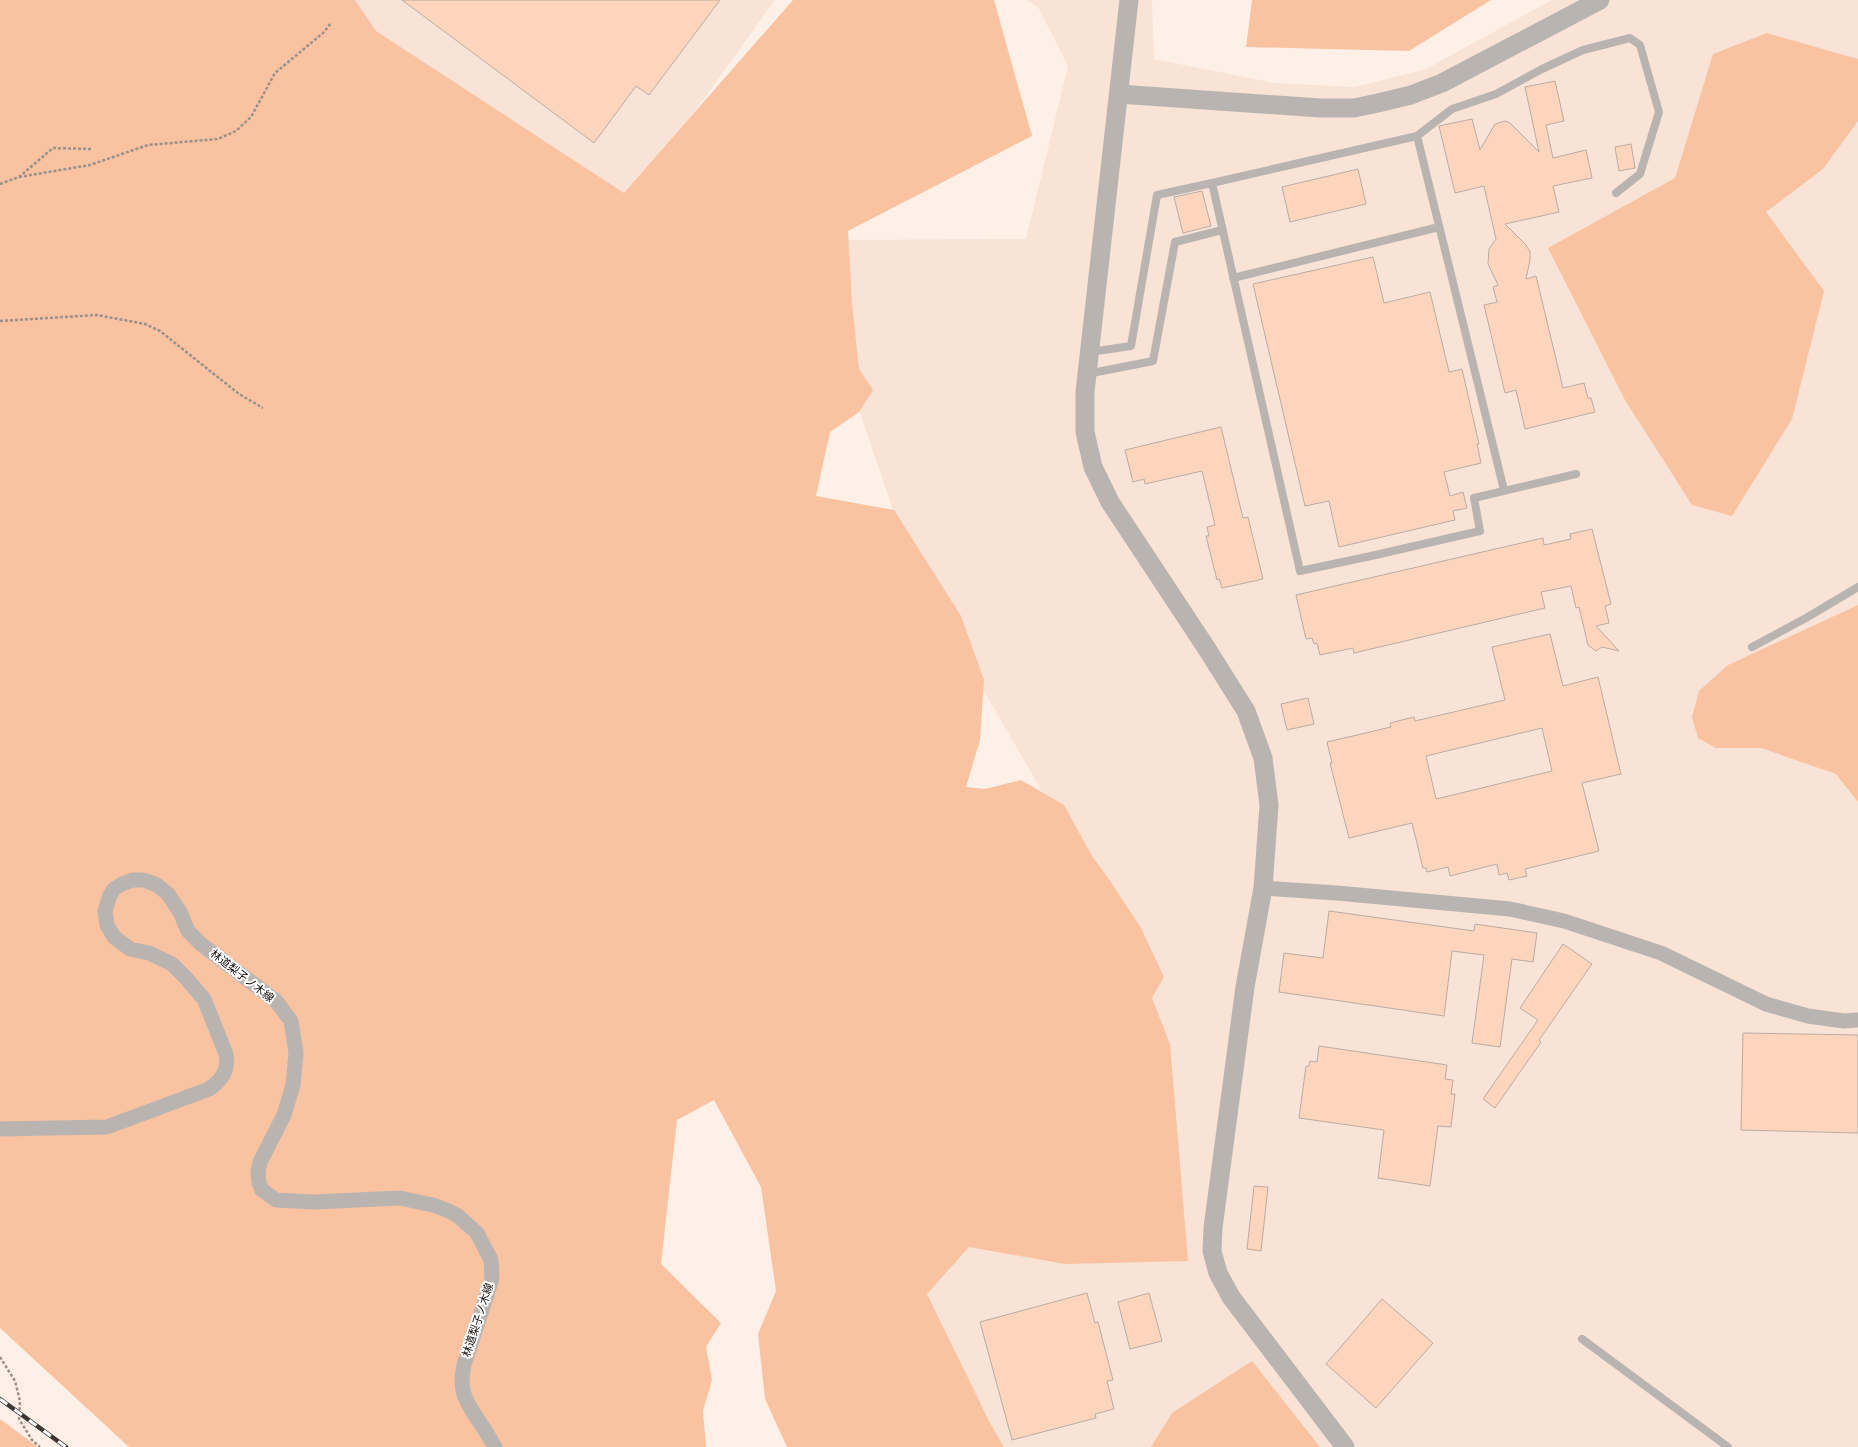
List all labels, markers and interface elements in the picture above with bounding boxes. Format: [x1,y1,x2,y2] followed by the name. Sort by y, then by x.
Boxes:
[208,947,276,1005] street label: 林道梨子ノ木線
[460,1281,496,1359] street label: 林道梨子ノ木線

